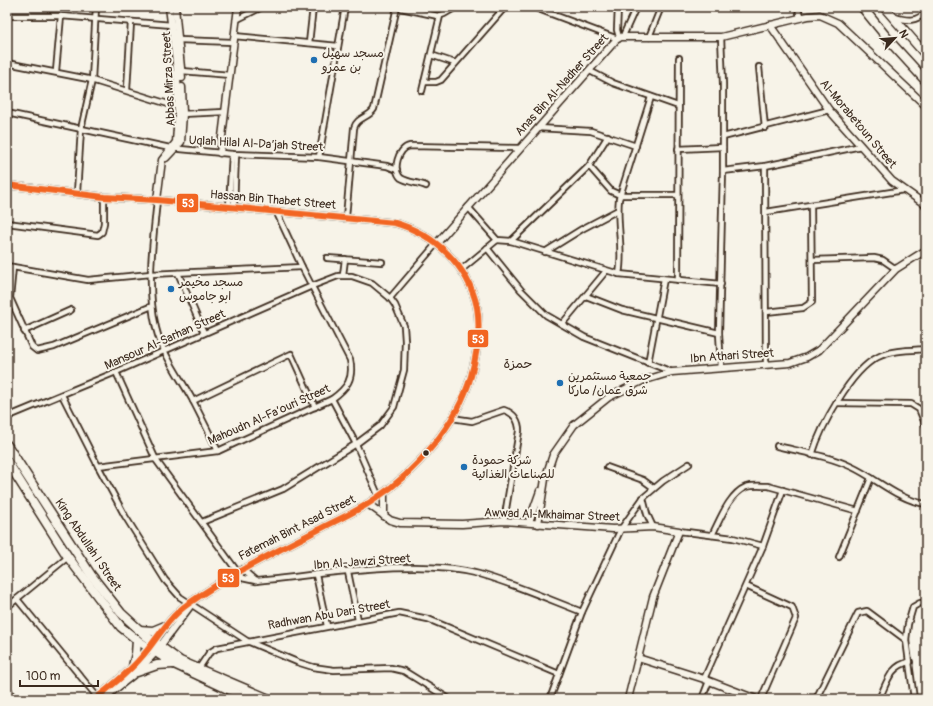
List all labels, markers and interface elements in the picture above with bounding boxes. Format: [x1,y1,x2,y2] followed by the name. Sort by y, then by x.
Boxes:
[875,18,915,58] north arrow
[896,28,911,41] text: N
[159,31,179,127] street label: Abbas Mirza Street
[512,31,612,139] street label: Anas Bin Al-Nadher Street
[321,46,384,75] place label: مسجد سهيل بن عمرو
[309,55,319,65] marker: مسجد سهيل بن عمرو
[816,76,900,172] street label: Al-Morabetoun Street
[188,133,324,155] street label: Uqlah Hilal Al-Da’jah Street
[209,187,337,213] street label: Hassan Bin Thabet Street
[176,193,199,213] line badge: 53
[182,197,194,210] text: 53
[178,275,243,304] place label: مسجد مخيمر ابو جاموس
[166,284,176,294] marker: مسجد مخيمر ابو جاموس
[102,307,228,373] street label: Mansour Al-Sarhan Street
[467,329,489,348] line badge: 53
[472,333,484,346] text: 53
[690,346,775,366] street label: Ibn Athari Street
[504,356,533,372] district label: حمزة
[568,369,651,398] place label: جمعية مستثمرين شرق عمان/ ماركا
[555,378,565,388] marker: جمعية مستثمرين شرق عمان/ ماركا
[205,381,333,449] street label: Mahoudn Al-Fa’ouri Street
[421,448,431,458] unlabelled marker
[472,453,555,482] place label: شركة حمودة للصناعات الغذائية
[459,462,469,472] marker: شركة حمودة للصناعات الغذائية
[236,492,358,564] street label: Fatemah Bint Asad Street
[51,496,125,594] street label: King Abdullah I Street
[484,505,620,525] street label: Awwad Al-Mkhaimar Street
[313,551,411,573] street label: Ibn Al-Jawzi Street
[217,568,240,588] line badge: 53
[222,572,234,585] text: 53
[267,597,391,633] street label: Radhwan Abu Dari Street
[20,662,98,688] scale bar
[26,669,61,684] text: 100 m

